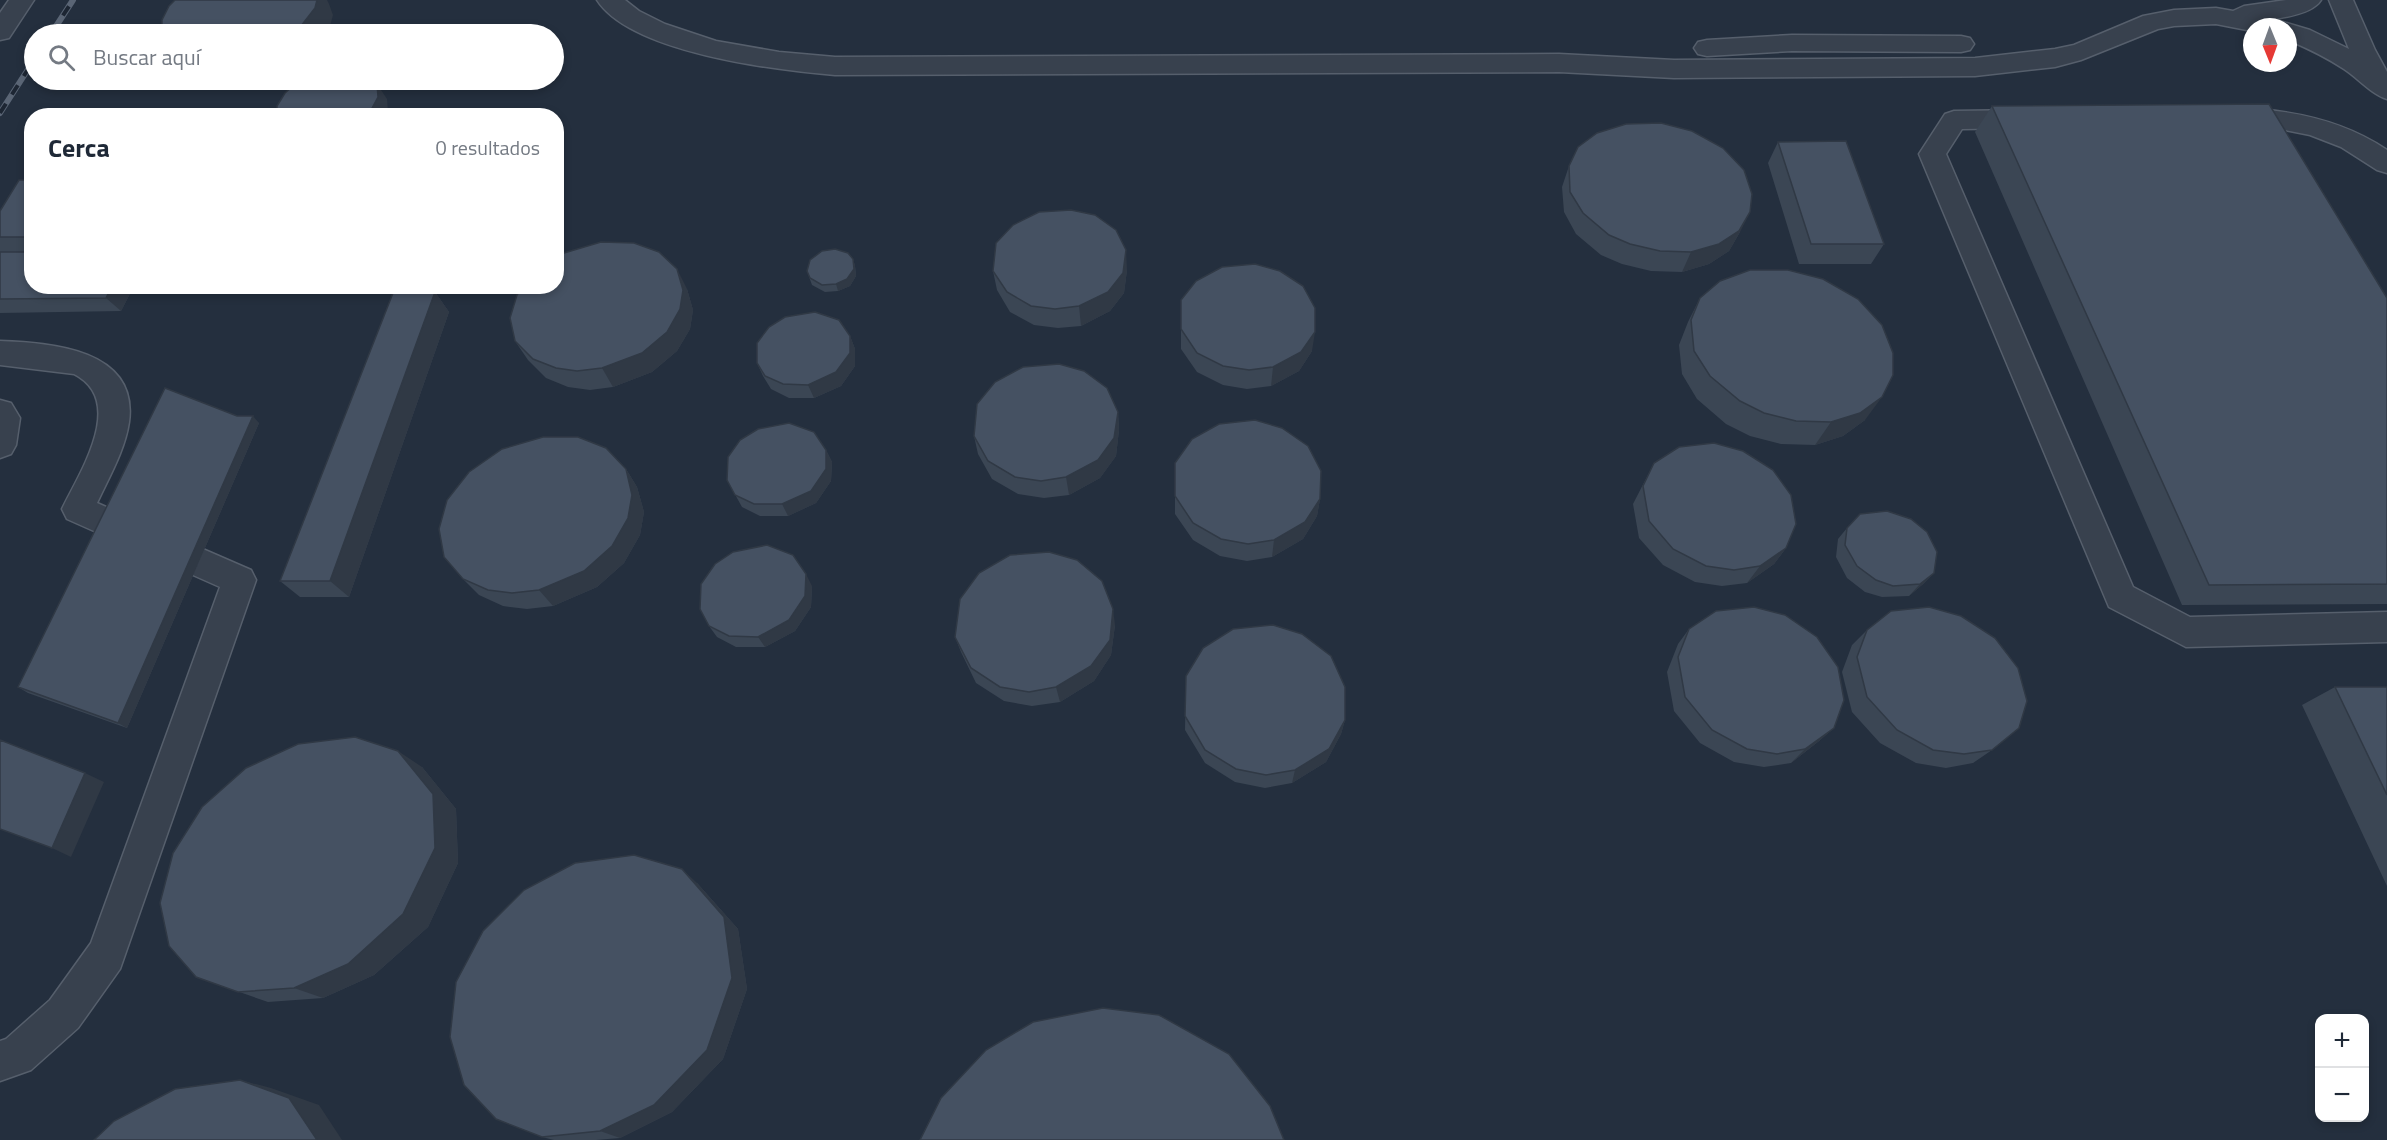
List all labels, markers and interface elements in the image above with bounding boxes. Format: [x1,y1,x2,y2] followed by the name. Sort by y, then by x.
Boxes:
[2243,18,2297,72] north arrow
[24,24,564,90] search box
[93,40,201,74] text: Buscar aquí
[45,41,78,74] icon: search
[48,128,110,167] text: Cerca
[436,132,540,163] text: 0 resultados
[2315,1014,2369,1122] map controls
[2315,1014,2369,1068] button: +
[2315,1068,2369,1122] button: −

